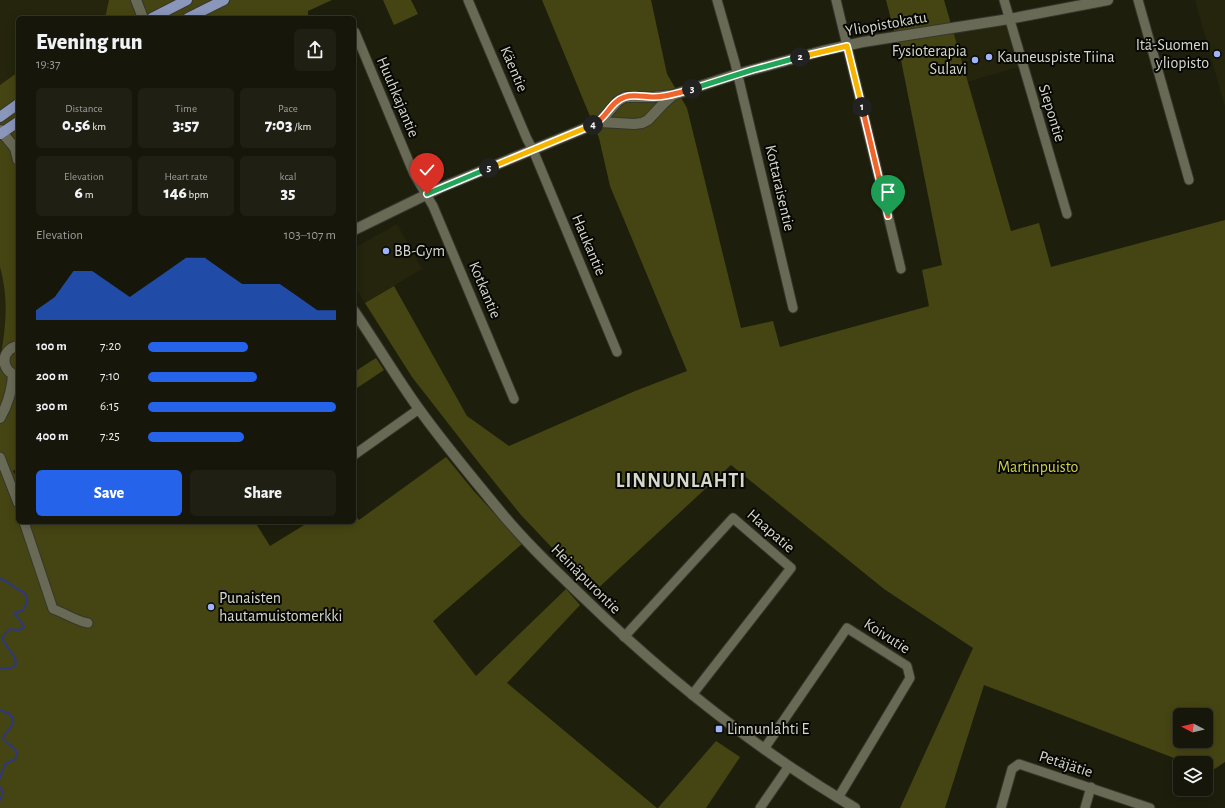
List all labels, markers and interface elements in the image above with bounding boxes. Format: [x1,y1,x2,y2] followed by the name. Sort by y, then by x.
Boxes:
[844,9,928,39] street label: Yliopistokatu
[294,29,336,71] button: share
[36,31,143,53] text: Evening run
[1136,37,1209,72] place label: Itä-Suomen yliopisto
[892,43,967,77] place label: Fysioterapia Sulavi
[497,44,531,94] street label: Käentie
[790,47,810,67] pin: 2
[997,49,1115,65] place label: Kauneuspiste Tiina
[1212,49,1222,59] marker: Itä-Suomen yliopisto
[797,51,803,62] text: 2
[984,52,994,62] marker: Kauneuspiste Tiina
[373,54,422,140] street label: Huuhkajantie
[970,55,980,65] marker: Fysioterapia Sulavi
[36,58,60,71] text: 19:37
[682,79,702,99] pin: 3
[1036,82,1068,144] street label: Siepontie
[690,83,694,94] text: 3
[852,97,872,117] pin: 1
[860,101,864,112] text: 1
[65,103,103,114] text: Distance
[175,103,197,114] text: Time
[278,103,298,114] text: Pace
[583,115,603,135] pin: 4
[62,116,90,133] text: 0.56
[173,116,199,133] text: 3:57
[265,116,292,133] text: 7:03
[590,119,596,130] text: 4
[90,121,106,132] text: km
[292,121,311,132] text: /km
[762,143,798,233] street label: Kottaraisentie
[410,153,444,194] pin
[479,158,499,178] pin: 5
[416,159,438,181] icon: check
[487,162,491,173] text: 5
[64,171,104,182] text: Elevation
[164,171,208,182] text: Heart rate
[280,171,296,182] text: kcal
[871,175,905,216] pin
[877,181,899,203] icon: arrive
[75,184,83,201] text: 6
[163,184,187,201] text: 146
[281,184,295,201] text: 35
[83,189,93,200] text: m
[187,189,209,200] text: bpm
[569,212,609,278] street label: Haukantie
[36,229,83,242] text: Elevation
[284,229,336,242] text: 103–107 m
[394,243,445,260] place label: BB-Gym
[381,246,391,256] marker: BB-Gym
[466,259,504,321] street label: Kotkantie
[36,340,67,353] text: 100 m
[100,340,121,353] text: 7:20
[36,370,68,383] text: 200 m
[100,370,120,383] text: 7:10
[36,400,68,413] text: 300 m
[100,400,119,413] text: 6:15
[36,430,69,443] text: 400 m
[100,430,120,443] text: 7:25
[998,459,1079,475] park label: Martinpuisto
[36,470,182,516] button: Save
[190,470,336,516] button: Share
[616,471,746,491] district label: LINNUNLAHTI
[744,506,798,556] street label: Haapatie
[548,541,624,617] street label: Heinäpurontie
[219,590,342,624] place label: Punaisten hautamuistomerkki
[206,602,216,612] marker: Punaisten hautamuistomerkki
[861,615,913,657] street label: Koivutie
[1173,708,1213,748] north arrow
[1173,708,1213,796] map controls
[727,721,809,737] place label: Linnunlahti E
[714,724,724,734] marker: Linnunlahti E
[1037,748,1095,781] street label: Petäjätie
[1173,756,1213,796] button: layers

